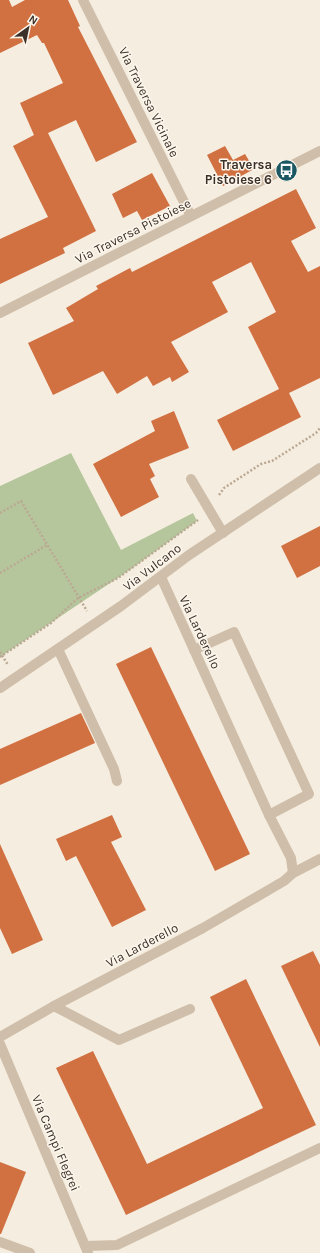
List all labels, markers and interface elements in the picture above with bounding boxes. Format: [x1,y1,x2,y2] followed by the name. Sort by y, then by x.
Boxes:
[8,8,48,48] north arrow
[26,12,40,28] text: N
[116,44,182,160] street label: Via Traversa Vicinale
[205,157,272,187] place label: Traversa Pistoiese 6
[274,158,300,184] bus stop icon: Traversa Pistoiese 6
[73,195,194,267] street label: Via Traversa Pistoiese
[120,540,184,594] street label: Via Vulcano
[176,593,224,671] street label: Via Larderello
[103,920,181,970] street label: Via Larderello
[29,1093,83,1193] street label: Via Campi Flegrei

